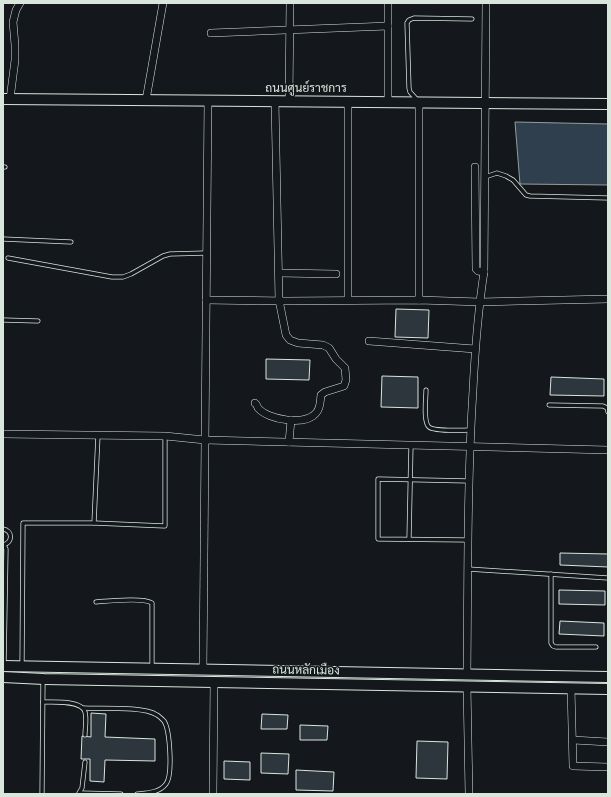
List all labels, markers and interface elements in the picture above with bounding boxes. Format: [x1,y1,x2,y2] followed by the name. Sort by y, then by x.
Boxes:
[265,80,347,96] street label: ถนนศูนย์ราชการ
[272,661,340,678] street label: ถนนหลักเมือง

